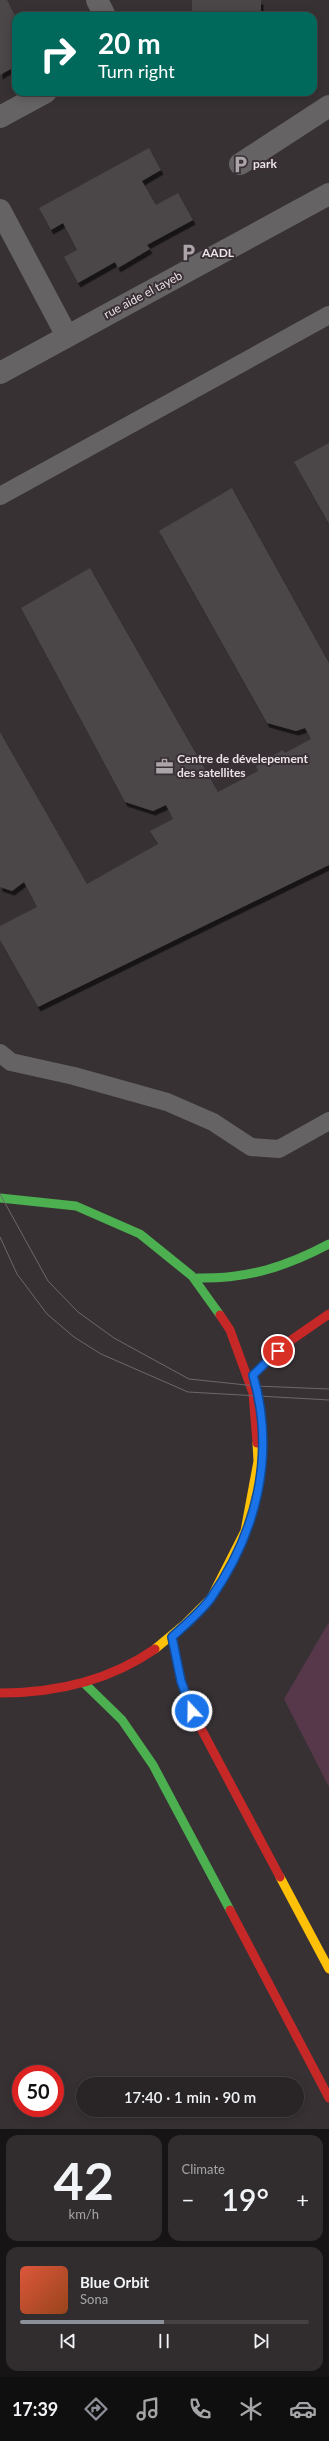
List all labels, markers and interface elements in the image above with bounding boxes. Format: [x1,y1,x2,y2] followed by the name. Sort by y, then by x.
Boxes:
[98,26,161,60] text: 20 m
[32,28,84,80] icon: right
[98,60,175,82] text: Turn right
[230,154,250,174] parking icon: park
[253,156,277,171] place label: park
[179,243,199,263] parking icon: AADL
[201,245,235,260] place label: AADL
[101,267,185,322] street label: rue aide el tayeb
[177,751,308,780] place label: Centre de dévelepement des satellites
[154,756,174,776] office icon: Centre de dévelepement des satellites
[261,1334,295,1368] pin
[267,1340,289,1362] icon: arrive
[171,1690,213,1732] position arrow
[12,2065,64,2117] speed limit sign: 50
[124,2088,256,2106] text: 17:40 · 1 min · 90 m
[54,2149,114,2211] text: 42
[182,2161,225,2177] text: Climate
[222,2181,269,2217] text: 19°
[182,2186,194,2213] text: −
[296,2186,309,2213] text: +
[69,2206,99,2222] text: km/h
[80,2273,149,2291] text: Blue Orbit
[80,2291,108,2307] text: Sona
[57,2330,79,2352] icon: previous
[153,2330,175,2352] icon: pause
[250,2330,272,2352] icon: next
[82,2395,110,2423] icon: directions
[134,2395,162,2423] icon: music
[186,2395,214,2423] icon: phone
[237,2395,265,2423] icon: climate
[289,2395,317,2423] icon: car
[12,2398,58,2420] text: 17:39

